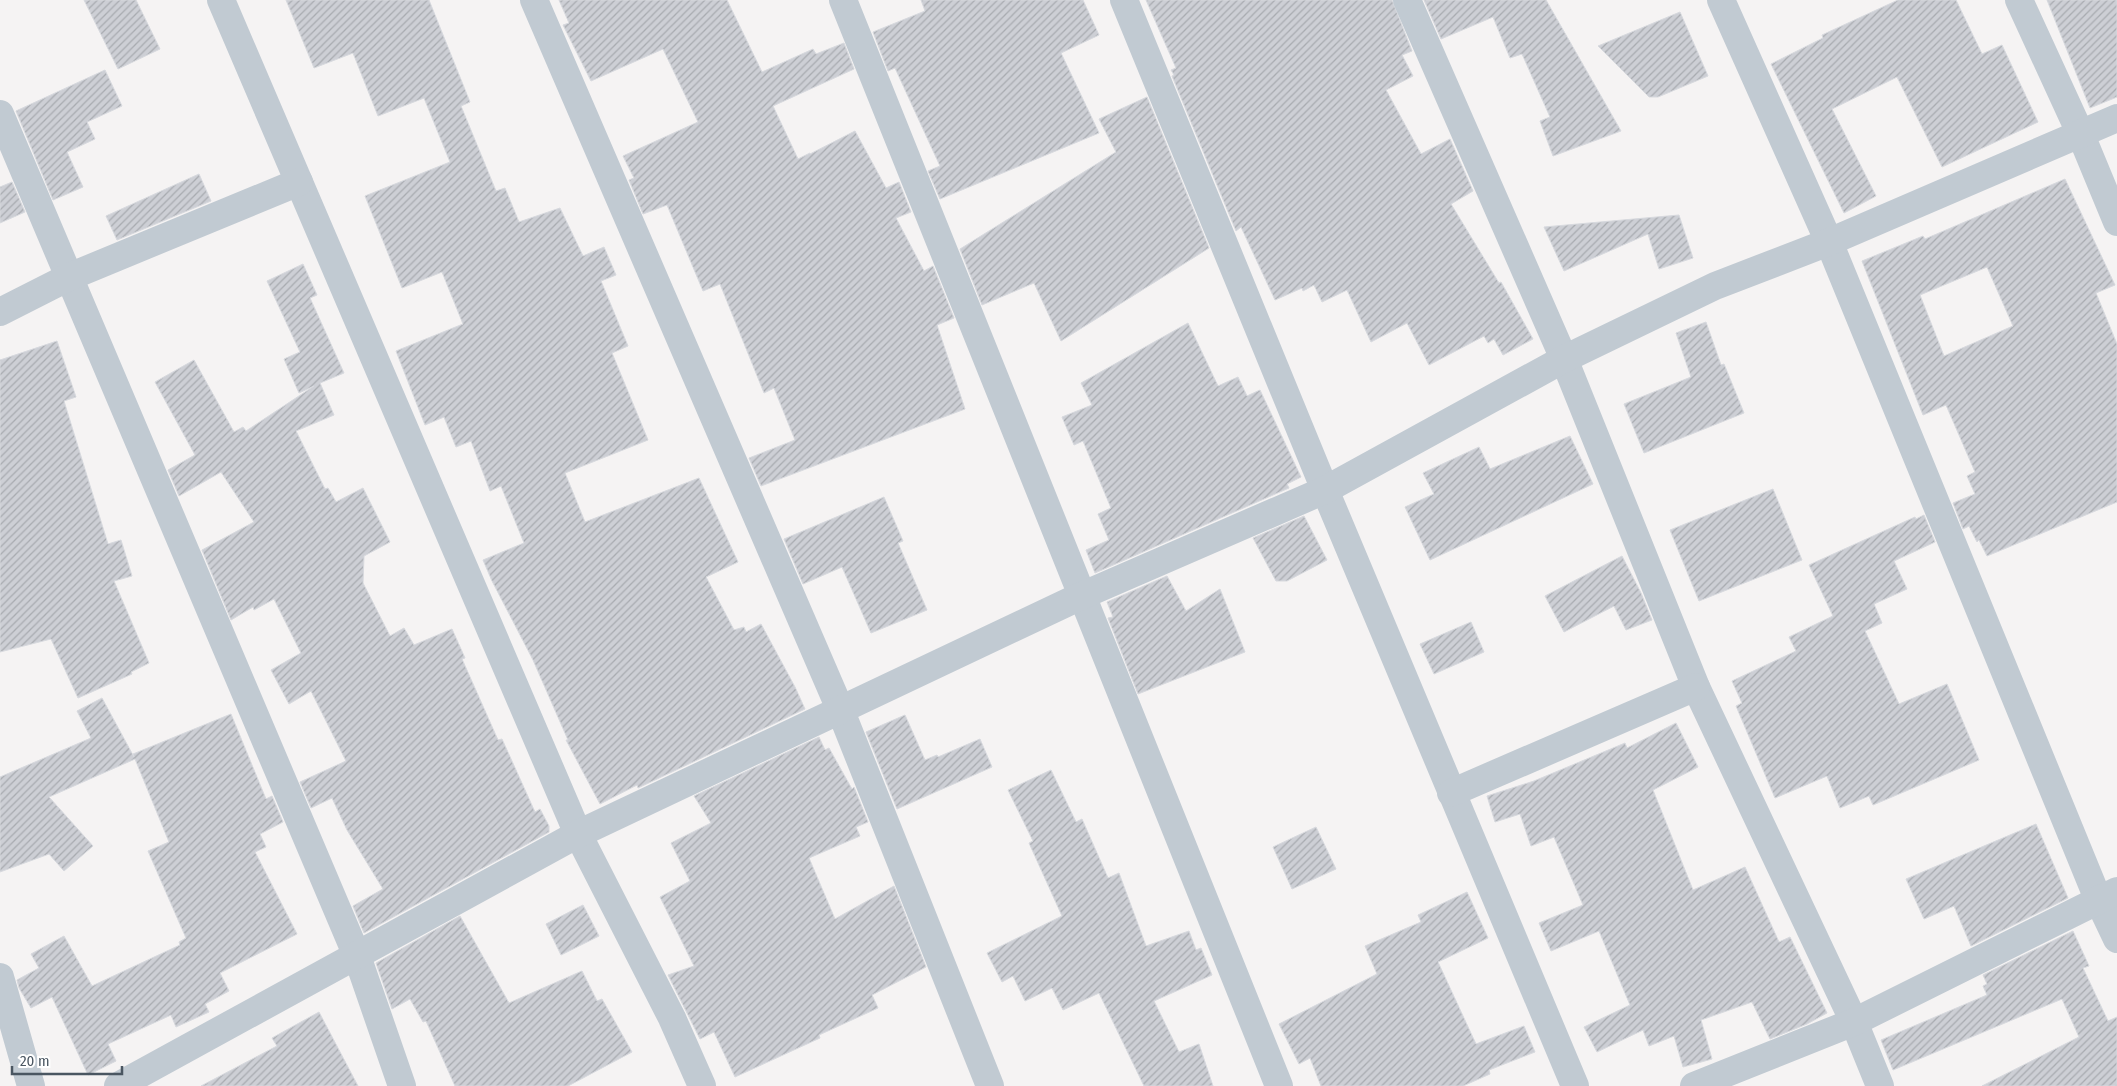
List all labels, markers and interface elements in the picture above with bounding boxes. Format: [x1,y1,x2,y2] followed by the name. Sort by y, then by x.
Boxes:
[12,1044,122,1076] scale bar
[20,1052,50,1070] text: 20 m

